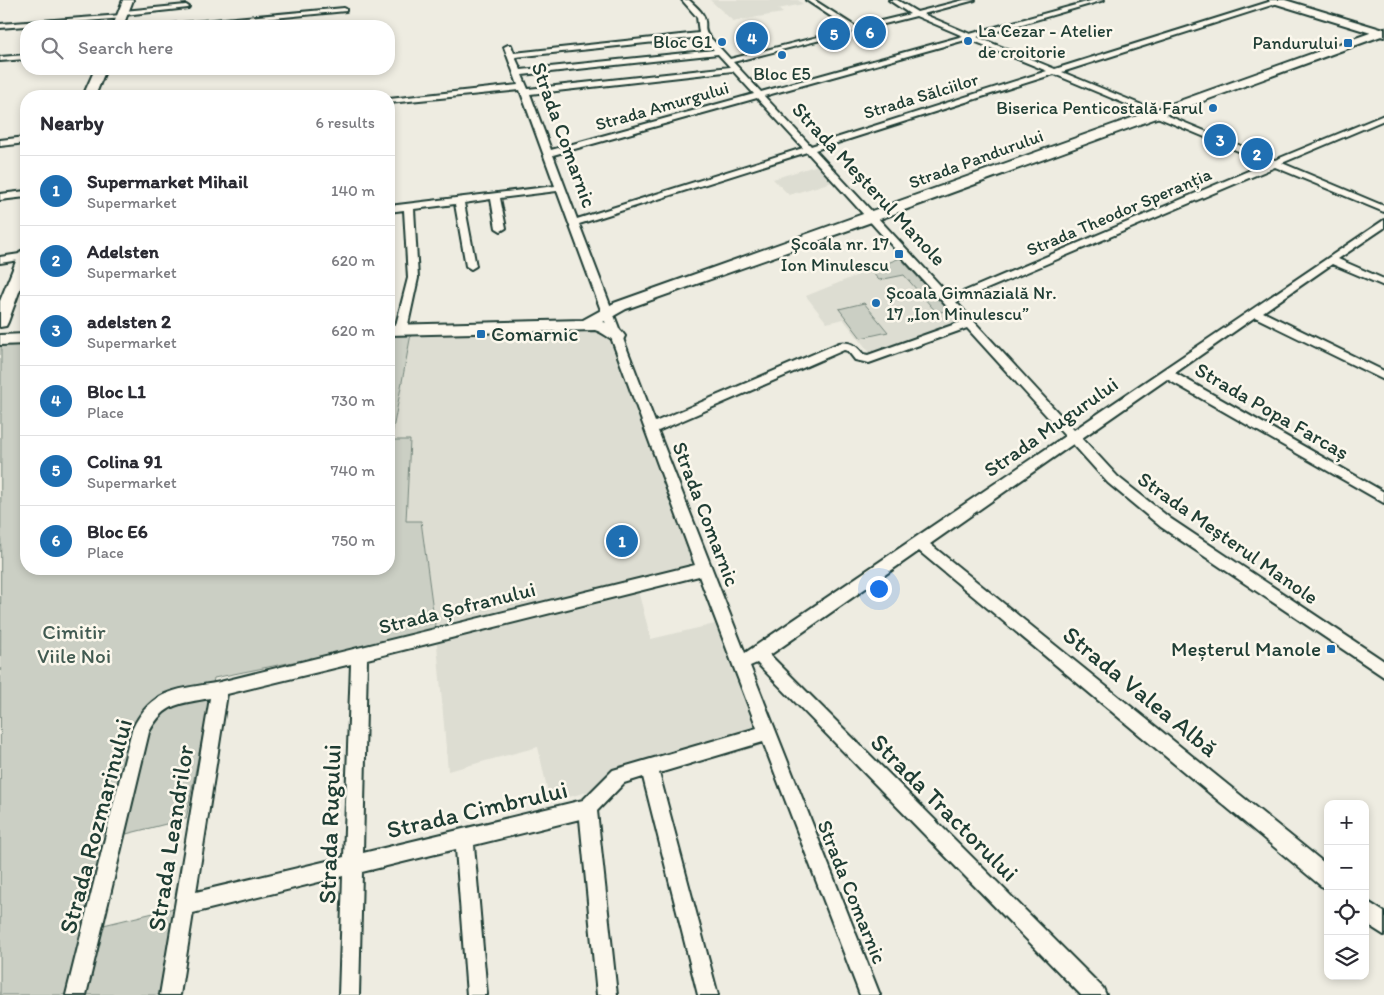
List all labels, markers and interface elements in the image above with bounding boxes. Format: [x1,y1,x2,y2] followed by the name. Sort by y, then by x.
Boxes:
[854,13,886,51] pin: 6
[818,15,850,53] pin: 5
[736,19,768,57] pin: 4
[20,20,395,75] search box
[978,20,1113,63] place label: La Cezar - Atelier de croitorie
[653,31,712,53] place label: Bloc G1
[1252,32,1338,54] place label: Pandurului
[38,34,66,62] icon: search
[962,35,974,47] marker: La Cezar - Atelier de croitorie
[78,36,173,59] text: Search here
[716,36,728,48] marker: Bloc G1
[1342,37,1354,49] marker: Pandurului
[776,49,788,61] marker: Bloc E5
[527,59,602,211] street label: Strada Comarnic
[753,63,811,85] place label: Bloc E5
[861,68,982,124] street label: Strada Sălciilor
[593,76,731,136] street label: Strada Amurgului
[787,97,952,271] street label: Strada Meșterul Manole
[996,97,1203,119] place label: Biserica Penticostală Farul
[1207,102,1219,114] marker: Biserica Penticostală Farul
[40,110,104,135] text: Nearby
[315,113,375,132] text: 6 results
[1204,121,1236,159] pin: 3
[906,124,1046,194] street label: Strada Pandurului
[1241,135,1273,173] pin: 2
[1023,163,1215,261] street label: Strada Theodor Speranția
[87,170,248,193] text: Supermarket Mihail
[52,181,60,200] text: 1
[331,181,375,200] text: 140 m
[87,193,177,212] text: Supermarket
[781,233,889,276] place label: Școala nr. 17 Ion Minulescu
[87,240,159,263] text: Adelsten
[893,248,905,260] marker: Școala nr. 17 Ion Minulescu
[52,251,60,270] text: 2
[331,251,375,270] text: 620 m
[87,263,177,282] text: Supermarket
[886,282,1057,325] place label: Școala Gimnazială Nr. 17 „Ion Minulescu”
[870,297,882,309] marker: Școala Gimnazială Nr. 17 „Ion Minulescu”
[87,310,171,333] text: adelsten 2
[52,321,60,340] text: 3
[331,321,375,340] text: 620 m
[491,321,578,346] place label: Comarnic
[475,328,487,340] marker: Comarnic
[87,333,177,352] text: Supermarket
[1191,356,1354,465] street label: Strada Popa Farcaș
[979,371,1123,482] street label: Strada Mugurului
[87,380,146,403] text: Bloc L1
[51,391,61,410] text: 4
[331,391,375,410] text: 730 m
[87,403,124,422] text: Place
[667,438,746,590] street label: Strada Comarnic
[87,450,162,473] text: Colina 91
[52,461,60,480] text: 5
[331,461,375,480] text: 740 m
[1133,466,1323,609] street label: Strada Meșterul Manole
[87,473,177,492] text: Supermarket
[87,520,148,543] text: Bloc E6
[606,522,638,560] pin: 1
[52,531,60,550] text: 6
[332,531,375,550] text: 750 m
[87,543,124,562] text: Place
[376,576,538,639] street label: Strada Șofranului
[866,576,892,602] your location
[37,619,111,668] park label: Cimitir Viile Noi
[1057,619,1225,763] street label: Strada Valea Albă
[1171,636,1321,661] place label: Meșterul Manole
[1325,643,1337,655] marker: Meșterul Manole
[52,715,138,937] street label: Strada Rozmarinului
[865,727,1025,887] street label: Strada Tractorului
[140,742,200,933] street label: Strada Leandrilor
[311,743,347,905] street label: Strada Rugului
[384,774,570,844] street label: Strada Cimbrului
[1324,800,1369,980] map controls
[1324,800,1369,845] button: +
[812,816,893,967] street label: Strada Comarnic
[1324,845,1369,890] button: −
[1324,890,1369,935] button: locate
[1324,935,1369,980] button: layers

